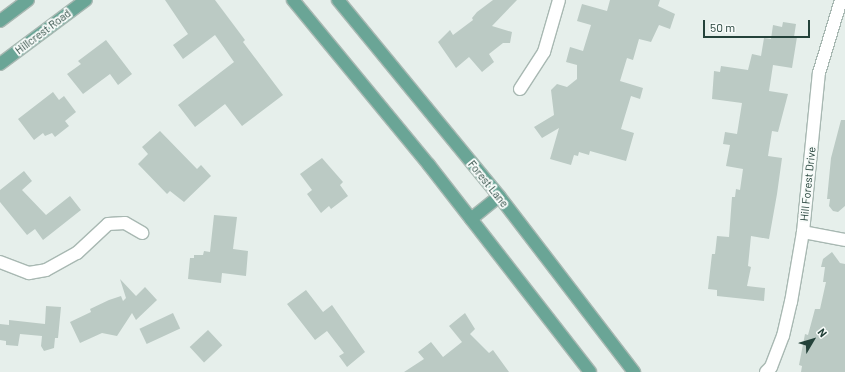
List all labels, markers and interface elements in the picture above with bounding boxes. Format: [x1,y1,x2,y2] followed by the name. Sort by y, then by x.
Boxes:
[13,7,73,57] street label: Hillcrest Road
[705,12,812,38] scale bar
[710,20,735,34] text: 50 m
[798,146,818,222] street label: Hill Forest Drive
[465,158,511,210] street label: Forest Lane
[793,320,833,360] north arrow
[815,325,830,339] text: N

